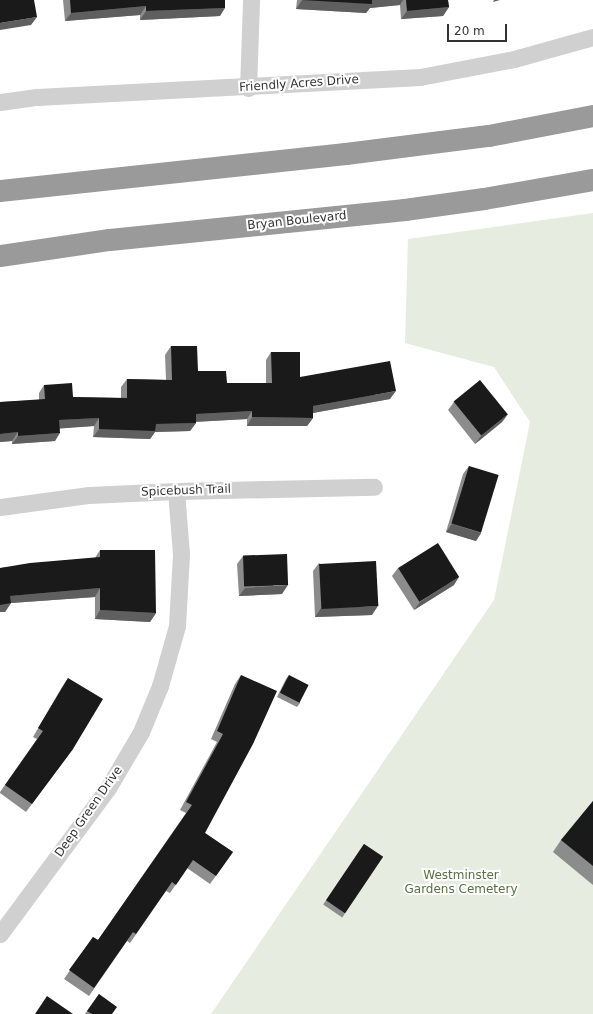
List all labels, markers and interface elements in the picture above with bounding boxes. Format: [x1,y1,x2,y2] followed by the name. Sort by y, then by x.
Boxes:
[449,16,509,42] scale bar
[454,24,485,38] text: 20 m
[239,73,359,95] street label: Friendly Acres Drive
[247,209,347,233] street label: Bryan Boulevard
[141,482,231,500] street label: Spicebush Trail
[52,764,126,860] street label: Deep Green Drive
[404,869,518,897] park label: Westminster Gardens Cemetery

